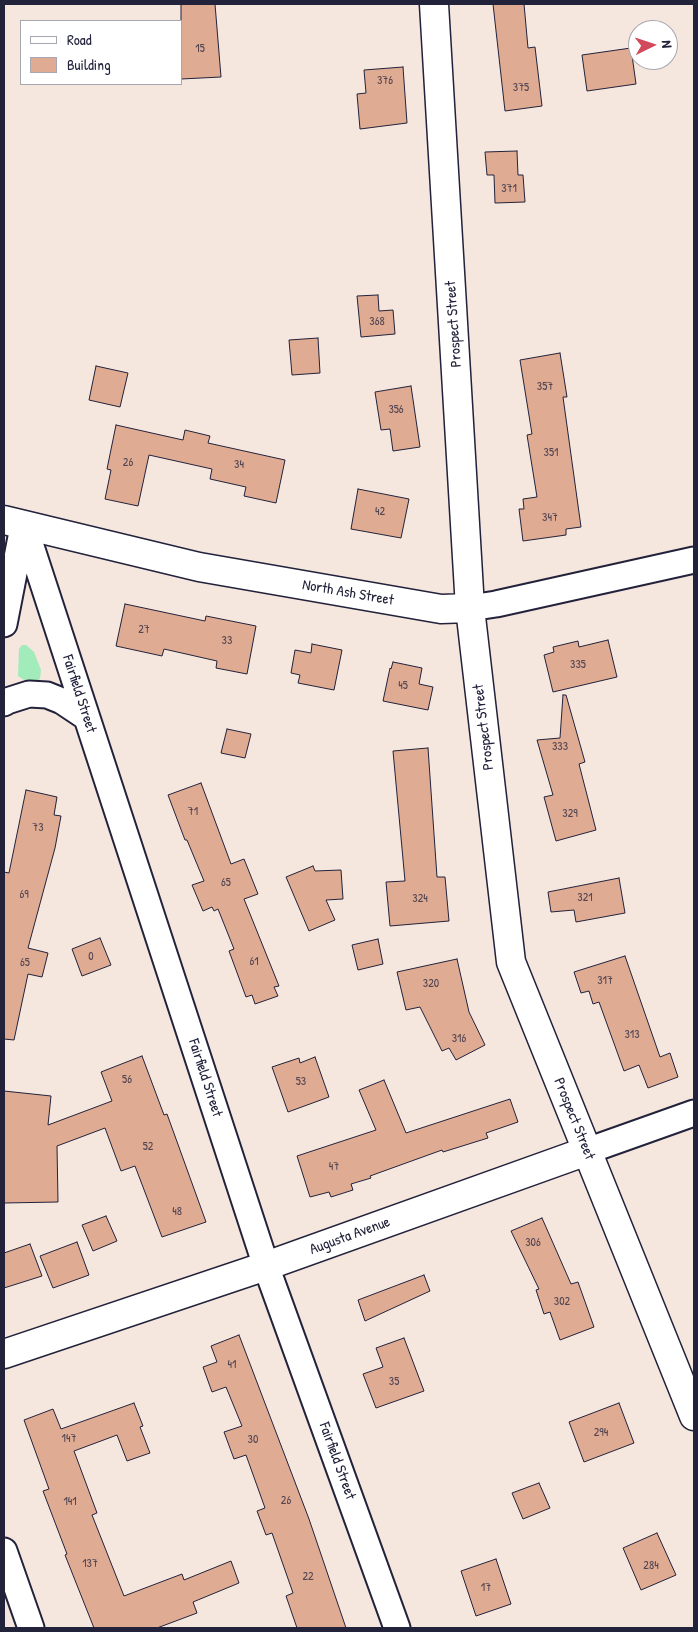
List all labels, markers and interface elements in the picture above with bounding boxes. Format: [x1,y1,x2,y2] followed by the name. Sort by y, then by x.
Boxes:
[20,20,182,85] legend
[628,20,678,70] north arrow
[67,29,92,50] text: Road
[658,40,677,48] text: N
[195,42,205,56] house number: 15
[67,54,111,75] text: Building
[377,74,393,88] house number: 376
[513,81,529,95] house number: 375
[501,182,517,196] house number: 371
[442,280,466,368] street label: Prospect Street
[369,315,385,329] house number: 368
[537,380,553,394] house number: 357
[388,403,404,417] house number: 356
[544,446,558,460] house number: 351
[123,456,133,470] house number: 26
[234,458,244,472] house number: 34
[375,505,385,519] house number: 42
[542,511,558,525] house number: 347
[301,576,395,610] street label: North Ash Street
[138,623,150,637] house number: 27
[222,634,232,648] house number: 33
[58,653,100,735] street label: Fairfield Street
[570,658,586,672] house number: 335
[398,679,408,693] house number: 45
[470,683,498,771] street label: Prospect Street
[552,740,568,754] house number: 333
[188,805,198,819] house number: 71
[562,807,578,821] house number: 329
[32,821,44,835] house number: 73
[221,876,231,890] house number: 65
[19,888,29,902] house number: 69
[577,891,593,905] house number: 321
[412,892,428,906] house number: 324
[88,950,94,964] house number: 0
[249,955,259,969] house number: 61
[20,956,30,970] house number: 65
[597,974,613,988] house number: 317
[423,977,439,991] house number: 320
[624,1028,640,1042] house number: 313
[452,1032,466,1046] house number: 316
[184,1037,226,1119] street label: Fairfield Street
[122,1073,132,1087] house number: 56
[296,1075,306,1089] house number: 53
[549,1076,599,1162] street label: Prospect Street
[143,1140,153,1154] house number: 52
[329,1160,339,1174] house number: 47
[172,1205,182,1219] house number: 48
[307,1213,393,1259] street label: Augusta Avenue
[525,1236,541,1250] house number: 306
[554,1295,570,1309] house number: 302
[228,1358,236,1372] house number: 41
[389,1375,399,1389] house number: 35
[315,1420,359,1502] street label: Fairfield Street
[594,1426,608,1440] house number: 294
[62,1432,76,1446] house number: 147
[248,1433,258,1447] house number: 30
[281,1494,291,1508] house number: 26
[63,1495,77,1509] house number: 141
[82,1557,98,1571] house number: 137
[643,1559,659,1573] house number: 284
[302,1570,314,1584] house number: 22
[481,1581,491,1595] house number: 17

